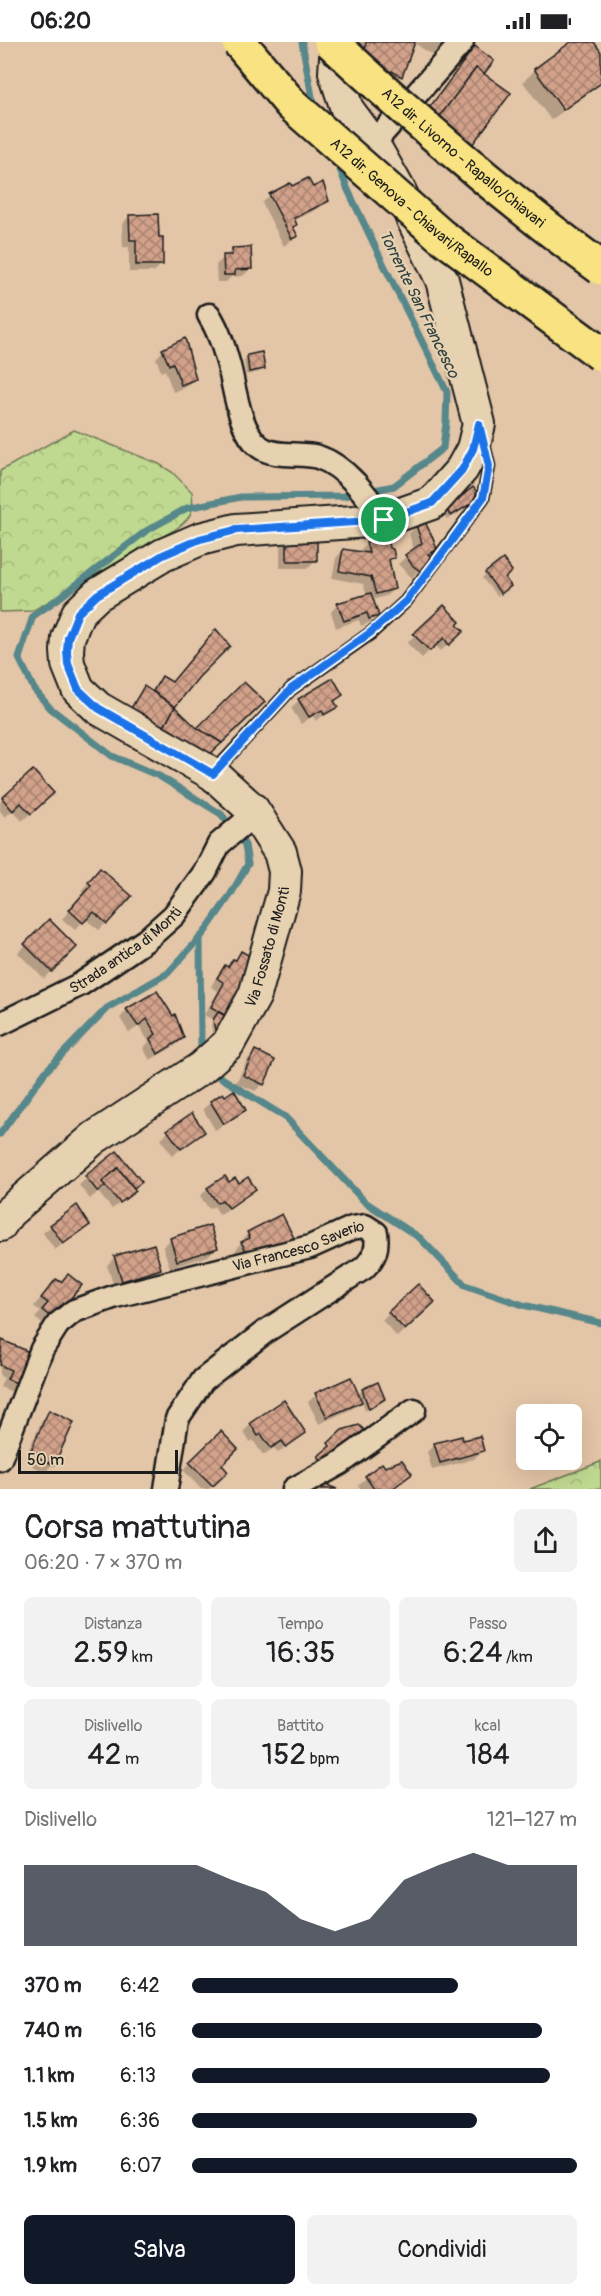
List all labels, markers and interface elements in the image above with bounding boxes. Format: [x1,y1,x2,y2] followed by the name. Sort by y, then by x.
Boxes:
[30,7,91,35] text: 06:20
[378,83,549,232] street label: A12 dir. Livorno - Rapallo/Chiavari
[326,134,497,281] street label: A12 dir. Genova - Chiavari/Rapallo
[374,227,464,383] water label: Torrente San Francesco
[358,494,409,545] pin
[367,503,400,536] icon: arrive
[240,886,294,1011] street label: Via Fossato di Monti
[66,903,186,998] street label: Strada antica di Monti
[230,1217,365,1276] street label: Via Francesco Saverio
[516,1404,582,1470] map controls
[516,1404,582,1470] button: locate
[18,1447,178,1474] scale bar
[27,1450,64,1470] text: 50 m
[24,1507,251,1548] text: Corsa mattutina
[514,1509,577,1572] button: share
[24,1550,182,1575] text: 06:20 · 7 × 370 m
[84,1614,142,1634] text: Distanza
[277,1614,324,1634] text: Tempo
[469,1614,507,1634] text: Passo
[73,1634,129,1671] text: 2.59
[265,1634,336,1671] text: 16:35
[443,1634,503,1671] text: 6:24
[129,1647,153,1667] text: km
[503,1647,533,1667] text: /km
[84,1716,142,1736] text: Dislivello
[277,1716,324,1736] text: Battito
[475,1716,501,1736] text: kcal
[87,1736,121,1773] text: 42
[262,1736,306,1773] text: 152
[466,1736,510,1773] text: 184
[121,1749,139,1769] text: m
[306,1749,339,1769] text: bpm
[24,1807,97,1832] text: Dislivello
[487,1807,577,1832] text: 121–127 m
[24,1973,82,1998] text: 370 m
[120,1973,160,1998] text: 6:42
[24,2018,82,2043] text: 740 m
[120,2018,156,2043] text: 6:16
[24,2063,74,2088] text: 1.1 km
[120,2063,156,2088] text: 6:13
[24,2108,77,2133] text: 1.5 km
[120,2108,160,2133] text: 6:36
[24,2153,77,2178] text: 1.9 km
[120,2153,161,2178] text: 6:07
[24,2215,295,2284] button: Salva
[307,2215,577,2284] button: Condividi

